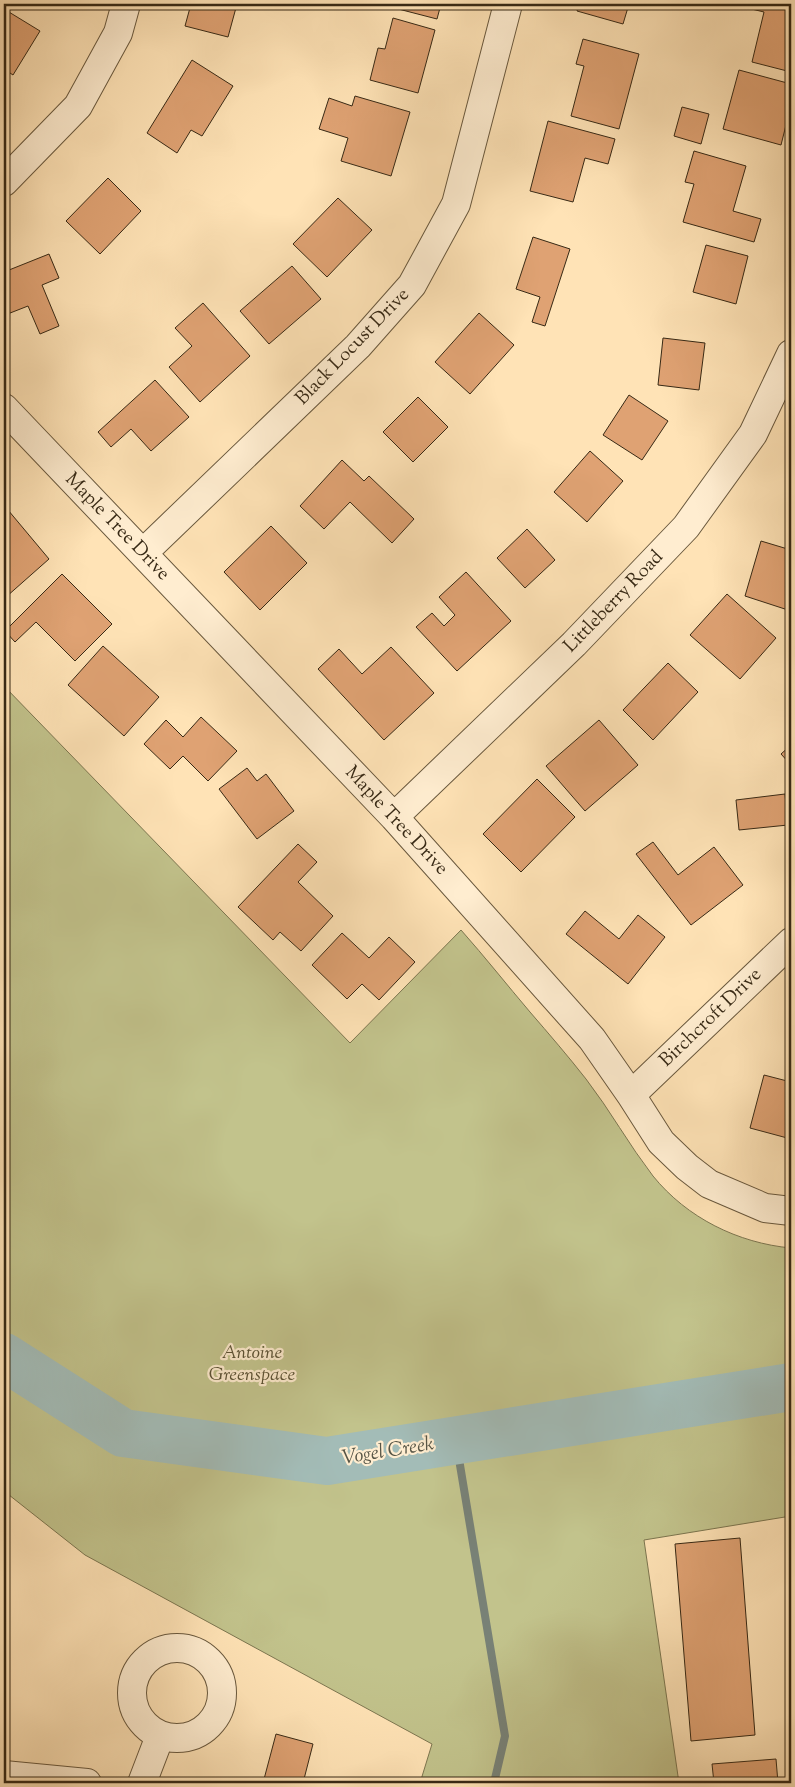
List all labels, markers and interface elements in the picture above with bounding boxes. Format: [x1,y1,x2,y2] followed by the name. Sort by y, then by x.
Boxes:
[290,282,416,412] street label: Black Locust Drive
[58,467,176,587] street label: Maple Tree Drive
[558,545,670,659] street label: Littleberry Road
[338,760,454,882] street label: Maple Tree Drive
[654,962,768,1074] street label: Birchcroft Drive
[209,1340,295,1389] park label: Antoine Greenspace
[340,1430,436,1474] water label: Vogel Creek

